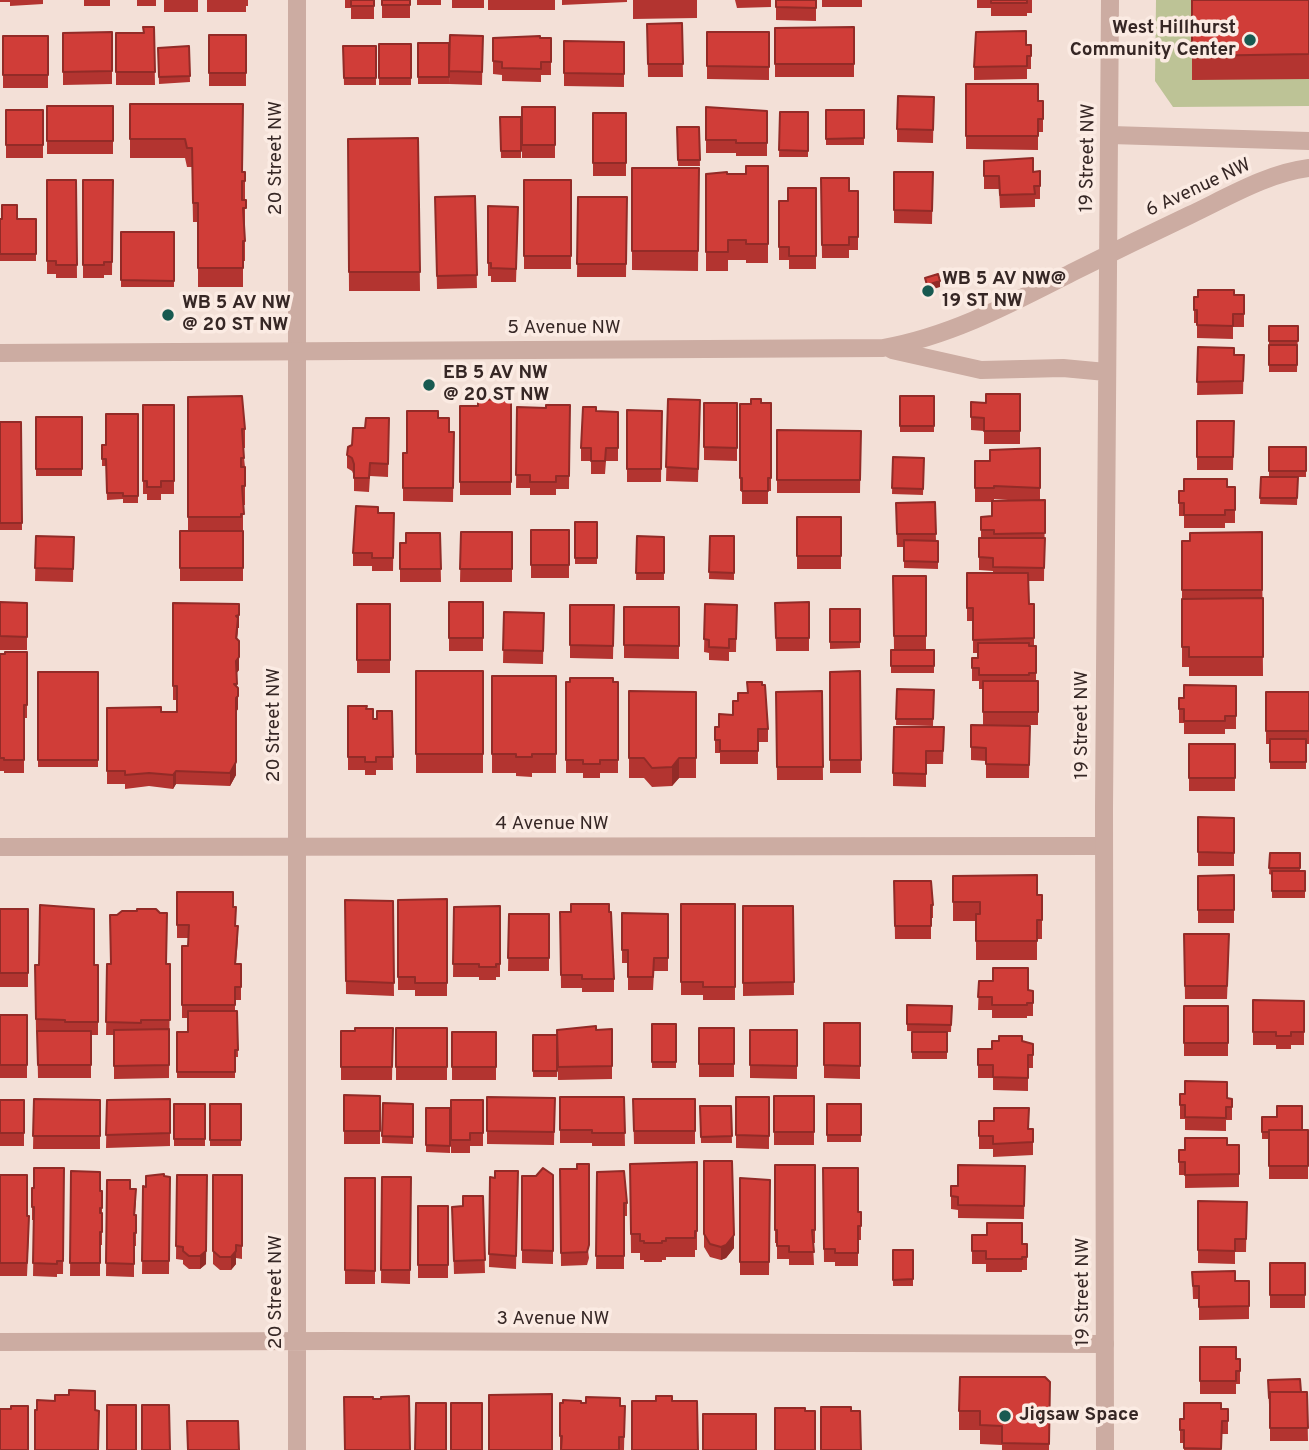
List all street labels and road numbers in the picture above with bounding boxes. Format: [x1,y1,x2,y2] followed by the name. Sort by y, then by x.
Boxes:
[266,101,288,215] street label: 20 Street NW
[1077,103,1101,213] street label: 19 Street NW
[1143,155,1255,223] street label: 6 Avenue NW
[507,318,621,340] street label: 5 Avenue NW
[264,668,286,782] street label: 20 Street NW
[1072,671,1094,779] street label: 19 Street NW
[495,814,609,836] street label: 4 Avenue NW
[266,1235,288,1349] street label: 20 Street NW
[1073,1238,1095,1346] street label: 19 Street NW
[496,1309,610,1331] street label: 3 Avenue NW

